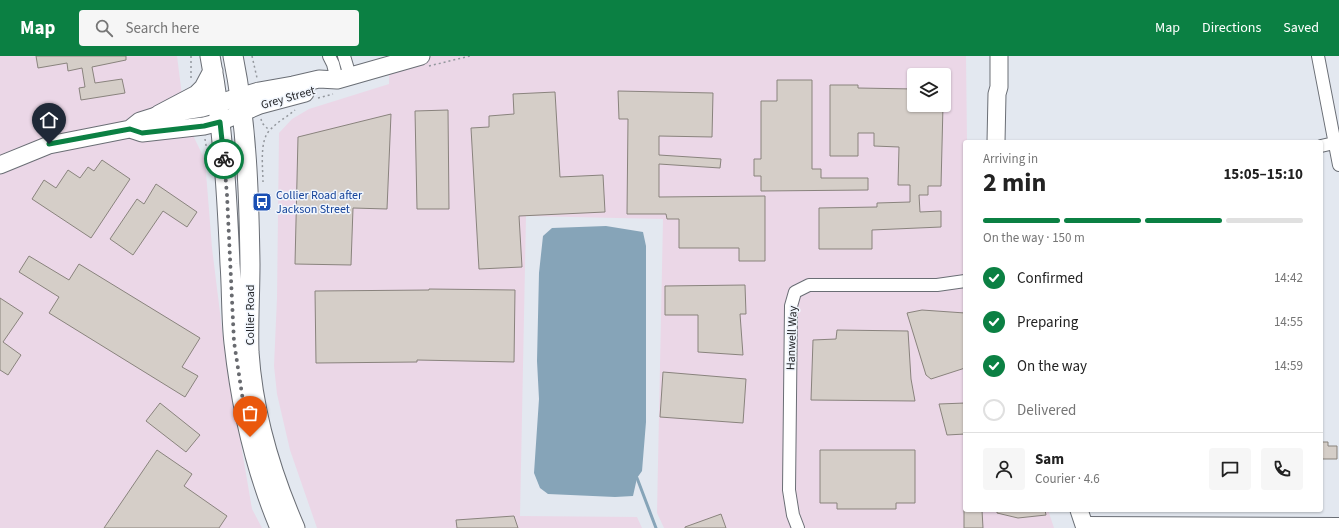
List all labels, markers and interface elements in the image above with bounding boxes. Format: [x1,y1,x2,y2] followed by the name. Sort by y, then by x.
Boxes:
[79,10,359,46] search box
[20,15,55,42] text: Map
[93,17,115,39] icon: search
[125,18,199,39] text: Search here
[1155,18,1180,38] text: Map
[1202,18,1261,38] text: Directions
[1283,18,1319,38] text: Saved
[907,68,951,112] map controls
[907,68,951,112] button: layers
[259,82,317,114] street label: Grey Street
[32,103,66,144] pin
[38,109,60,131] icon: home
[204,139,244,179] courier
[213,148,235,170] icon: bike
[983,150,1038,168] text: Arriving in
[983,164,1046,201] text: 2 min
[1223,164,1303,185] text: 15:05–15:10
[276,187,363,218] place label: Collier Road after Jackson Street
[251,191,273,213] bus stop icon: Collier Road after Jackson Street
[983,229,1085,247] text: On the way · 150 m
[983,267,1005,289] icon: check
[1017,268,1083,289] text: Confirmed
[1274,269,1303,287] text: 14:42
[242,285,259,345] street label: Collier Road
[782,305,802,370] street label: Hanwell Way
[983,311,1005,333] icon: check
[1017,312,1078,333] text: Preparing
[1274,313,1303,331] text: 14:55
[983,355,1005,377] icon: check
[1017,356,1087,377] text: On the way
[1274,357,1303,375] text: 14:59
[233,396,267,437] pin
[1017,400,1076,421] text: Delivered
[239,402,261,424] icon: bag
[983,448,1025,490] button: person
[1209,448,1251,490] button: chat
[1261,448,1303,490] button: phone
[1035,449,1064,470] text: Sam
[1035,470,1100,488] text: Courier · 4.6

